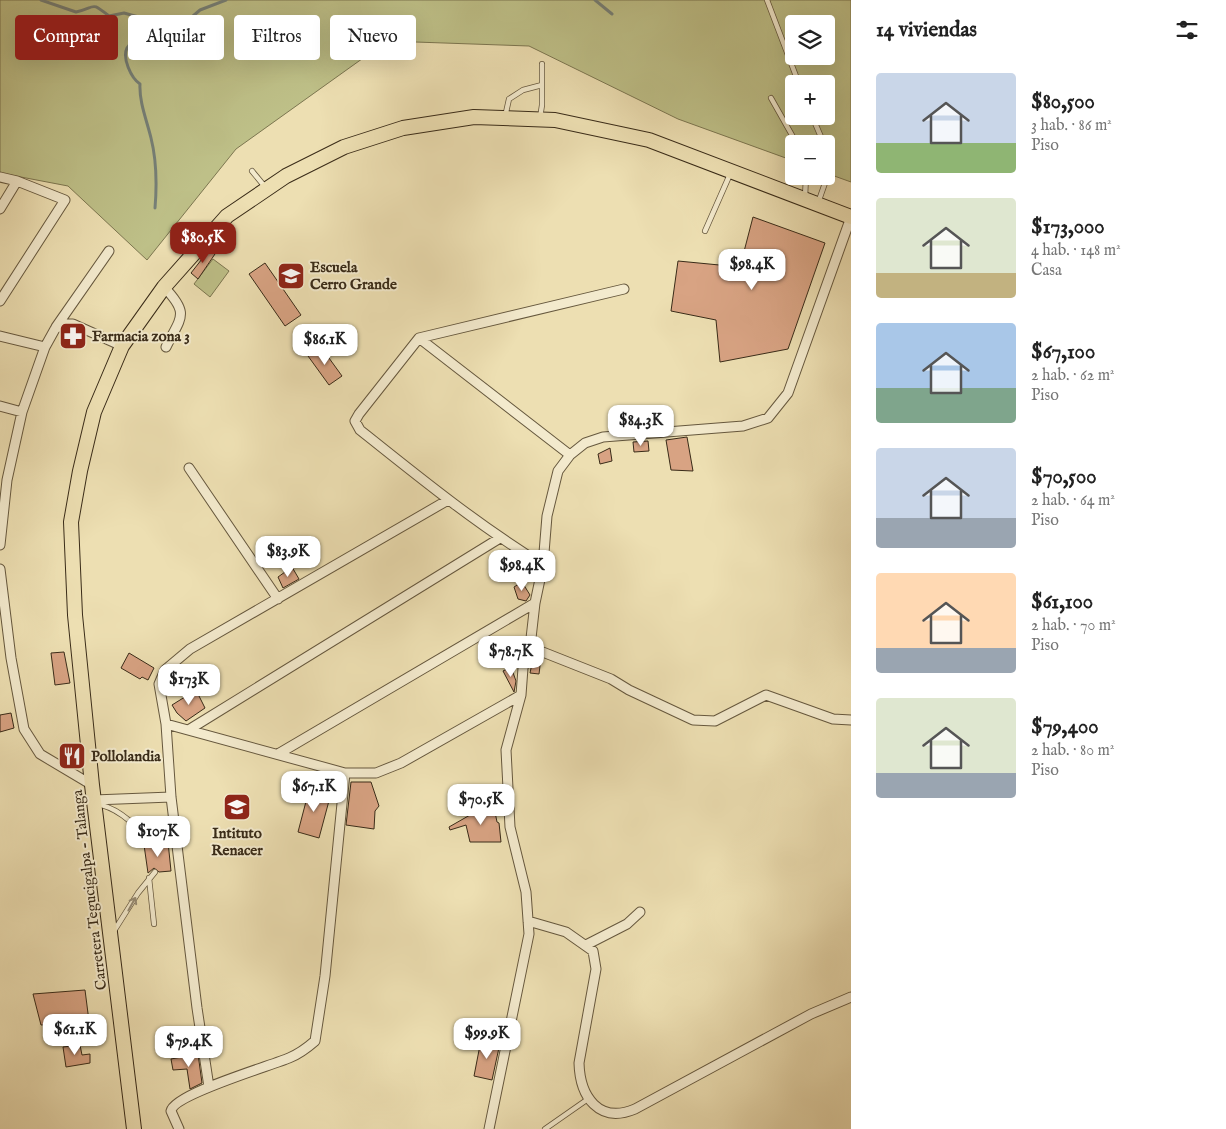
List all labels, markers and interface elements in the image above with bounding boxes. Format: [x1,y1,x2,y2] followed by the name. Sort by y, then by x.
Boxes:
[15,15,118,60] chip: Comprar
[128,15,224,60] chip: Alquilar
[234,15,320,60] chip: Filtros
[330,15,416,60] chip: Nuevo
[785,15,835,185] map controls
[785,15,835,65] button: layers
[1173,16,1201,44] icon: filters
[876,17,977,44] text: 14 viviendas
[785,75,835,125] button: +
[1031,89,1095,116] text: $80,500
[916,93,976,153] icon: home
[1031,116,1112,136] text: 3 hab. · 86 m²
[785,135,835,185] button: −
[1031,136,1059,156] text: Piso
[1031,214,1105,241] text: $173,000
[916,218,976,278] icon: home
[162,222,244,264] pin: $80.5K
[181,228,225,248] text: $80.5K
[1031,241,1121,261] text: 4 hab. · 148 m²
[711,248,793,291] pin: $98.4K
[729,255,775,275] text: $98.4K
[310,258,397,294] place label: Escuela Cerro Grande
[276,261,306,291] school or university icon: Escuela Cerro Grande
[1031,261,1062,281] text: Casa
[58,321,88,351] pharmacy icon: Farmacia zona 3
[284,324,366,366] pin: $86.1K
[92,327,190,346] place label: Farmacia zona 3
[304,330,346,350] text: $86.1K
[1031,339,1095,366] text: $67,100
[916,343,976,403] icon: home
[1031,366,1115,386] text: 2 hab. · 62 m²
[1031,386,1059,406] text: Piso
[600,404,682,447] pin: $84.3K
[619,411,663,431] text: $84.3K
[1031,464,1097,491] text: $70,500
[916,468,976,528] icon: home
[1031,491,1115,511] text: 2 hab. · 64 m²
[1031,511,1059,531] text: Piso
[247,536,329,578] pin: $83.9K
[266,542,310,562] text: $83.9K
[481,550,563,592] pin: $98.4K
[499,556,545,576] text: $98.4K
[1031,589,1093,616] text: $61,100
[916,593,976,653] icon: home
[1031,616,1116,636] text: 2 hab. · 70 m²
[470,636,552,678] pin: $78.7K
[1031,636,1059,656] text: Piso
[489,642,533,662] text: $78.7K
[154,664,224,706] pin: $173K
[169,670,209,690] text: $173K
[1031,714,1099,741] text: $79,400
[916,718,976,778] icon: home
[57,741,87,771] restaurant icon: Pollolandia
[1031,741,1114,761] text: 2 hab. · 80 m²
[91,747,161,766] place label: Pollolandia
[1031,761,1059,781] text: Piso
[273,770,355,813] pin: $67.1K
[292,777,336,797] text: $67.1K
[440,784,522,826] pin: $70.5K
[68,788,111,991] street label: Carretera Tegucigalpa - Talanga
[459,790,504,810] text: $70.5K
[222,792,252,822] school or university icon: Intituto Renacer
[123,816,193,858] pin: $107K
[137,822,179,842] text: $107K
[211,824,263,860] place label: Intituto Renacer
[128,897,137,912] one-way arrow
[34,1014,116,1056] pin: $61.1K
[446,1018,528,1060] pin: $99.9K
[54,1020,96,1040] text: $61.1K
[465,1024,509,1044] text: $99.9K
[148,1026,230,1068] pin: $79.4K
[166,1032,212,1052] text: $79.4K

